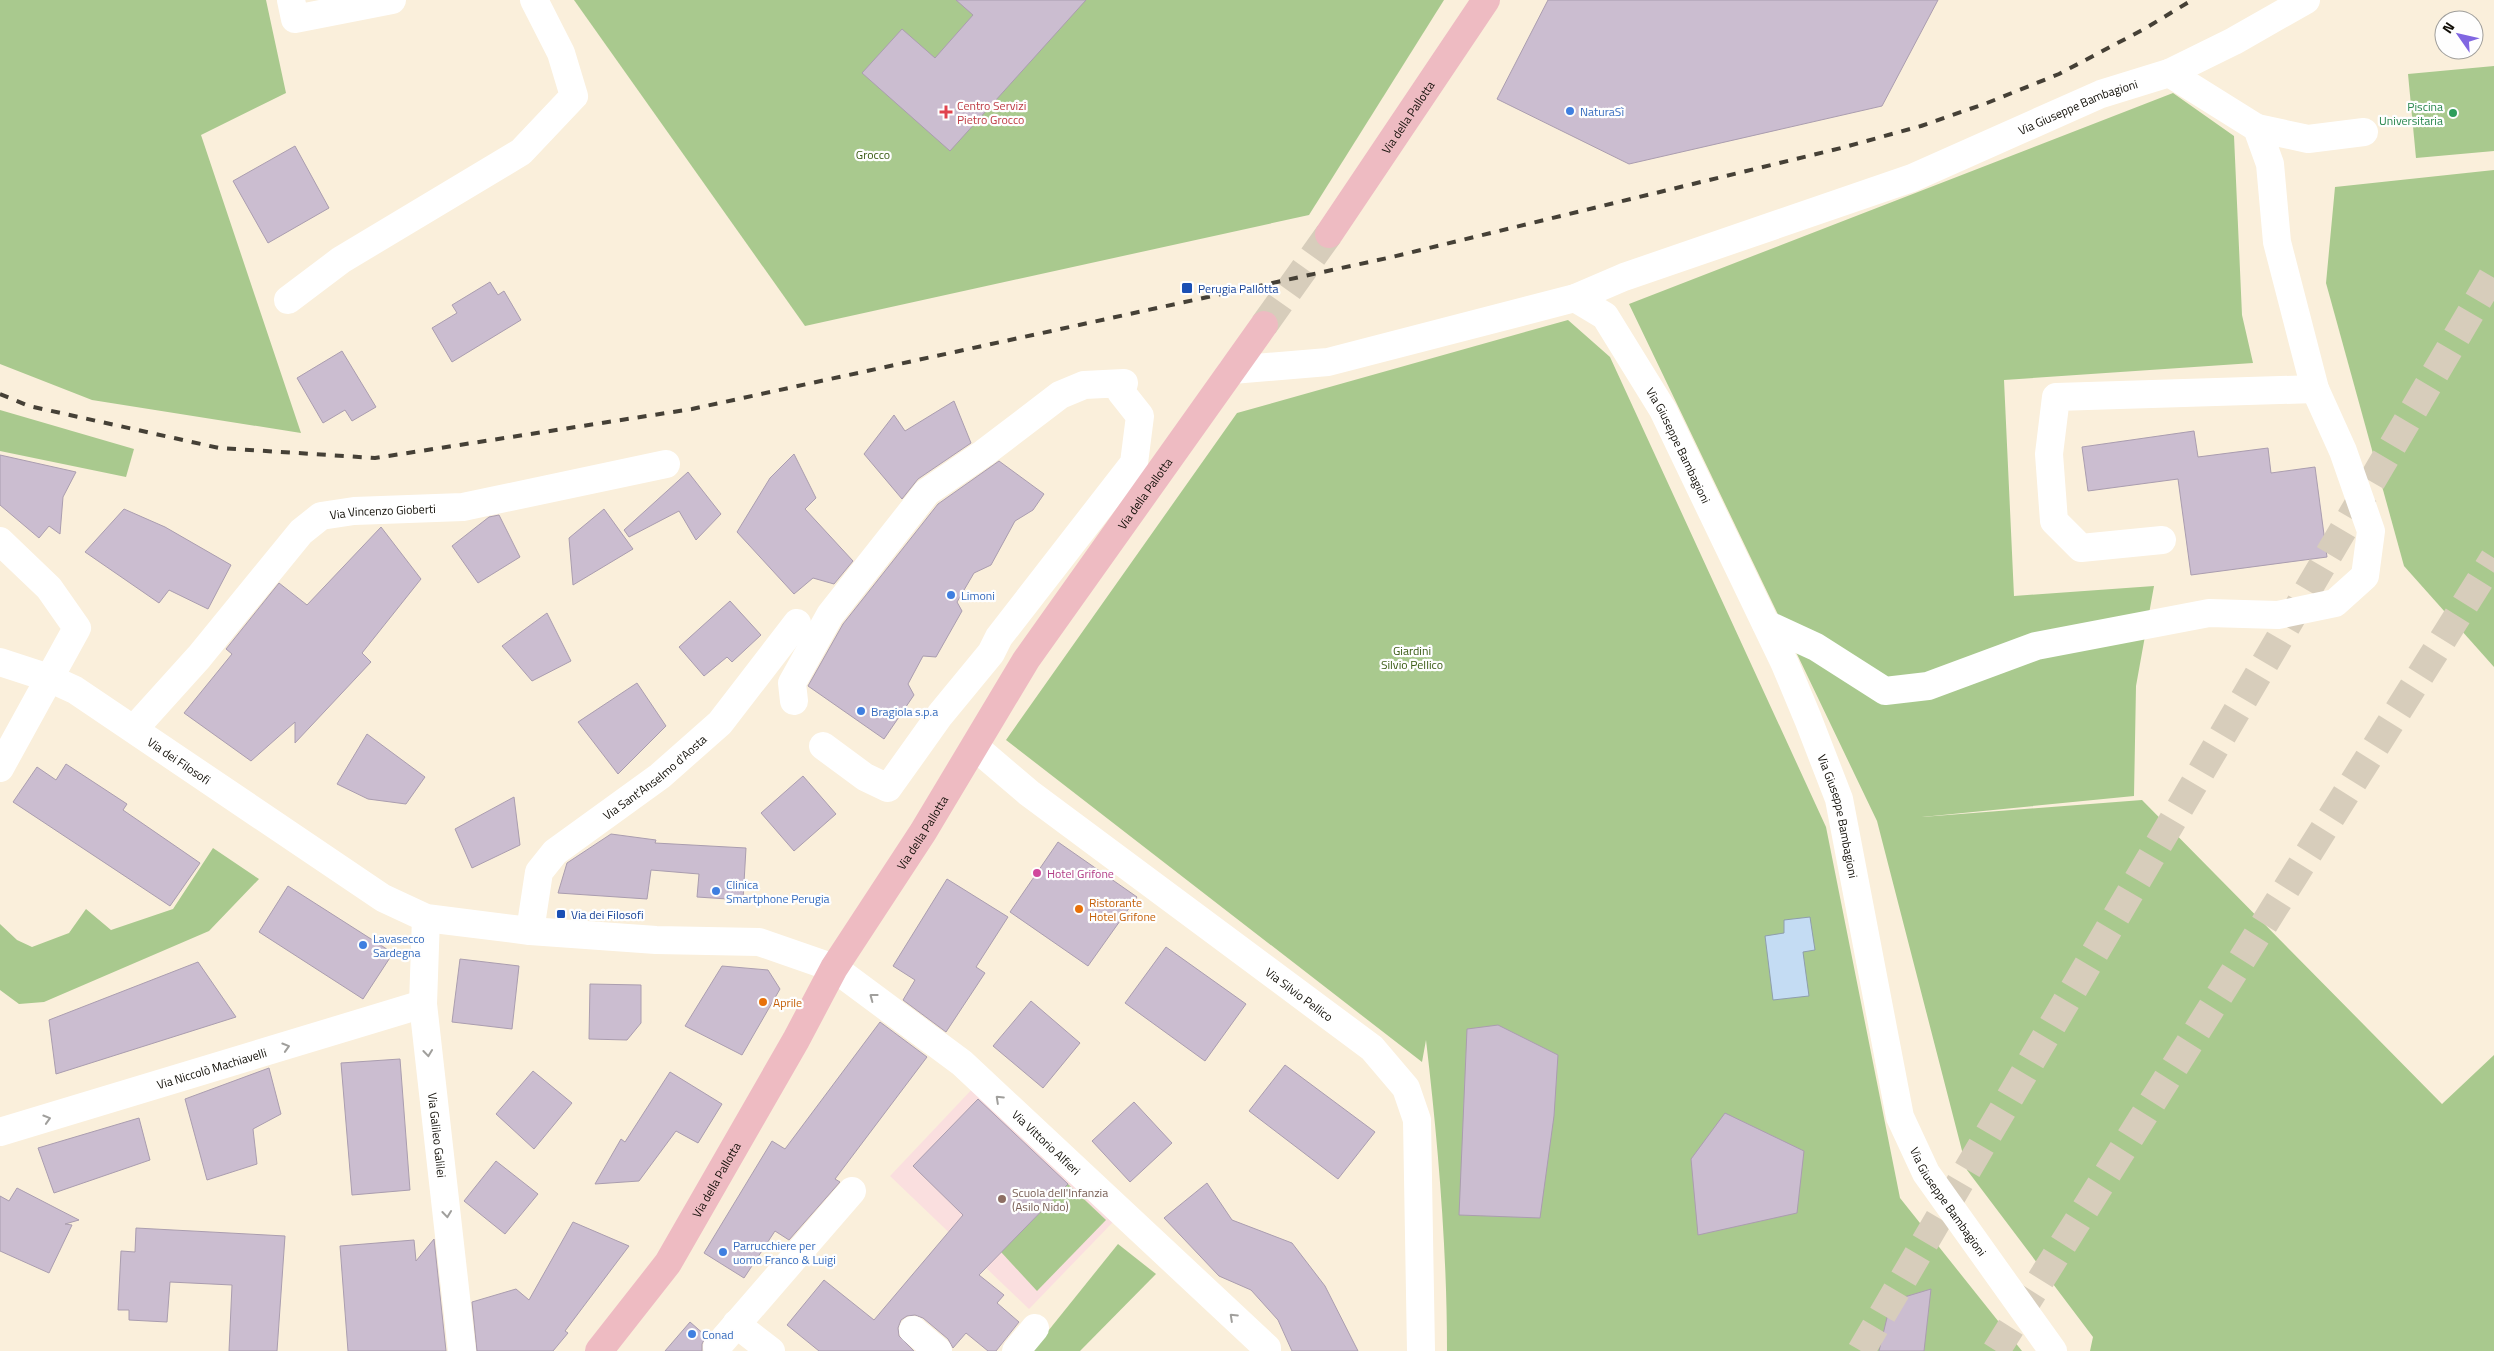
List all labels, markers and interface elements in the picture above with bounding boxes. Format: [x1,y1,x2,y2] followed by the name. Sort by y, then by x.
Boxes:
[2434,10,2484,60] north arrow
[2436,18,2459,37] text: N
[2015,74,2140,139] street label: Via Giuseppe Bambagioni
[1376,77,1439,157] street label: Via della Pallotta
[957,96,1026,129] place label: Centro Servizi Pietro Grocco
[2379,97,2443,130] place label: Piscina Universitaria
[1580,102,1625,121] place label: NaturaSì
[939,105,953,119] marker: Centro Servizi Pietro Grocco
[1564,105,1576,117] marker: NaturaSì
[2447,107,2459,119] marker: Piscina Universitaria
[856,145,890,164] park label: Grocco
[1198,279,1278,298] place label: Perugia Pallotta
[1180,281,1194,295] marker: Perugia Pallotta
[1642,383,1716,506] street label: Via Giuseppe Bambagioni
[1112,453,1177,533] street label: Via della Pallotta
[328,499,436,524] street label: Via Vincenzo Gioberti
[961,586,995,605] place label: Limoni
[945,589,957,601] marker: Limoni
[1381,641,1443,674] park label: Giardini Silvio Pellico
[871,702,938,721] place label: Bragiola s.p.a
[855,705,867,717] marker: Bragiola s.p.a
[599,730,711,824] street label: Via Sant'Anselmo d'Aosta
[144,732,215,789] street label: Via dei Filosofi
[1813,751,1863,880] street label: Via Giuseppe Bambagioni
[891,792,952,873] street label: Via della Pallotta
[1047,864,1114,883] place label: Hotel Grifone
[1031,867,1043,879] marker: Hotel Grifone
[726,875,830,908] place label: Clinica Smartphone Perugia
[710,885,722,897] marker: Clinica Smartphone Perugia
[1089,893,1156,926] place label: Ristorante Hotel Grifone
[1073,903,1085,915] marker: Ristorante Hotel Grifone
[571,905,644,924] place label: Via dei Filosofi
[555,908,567,920] marker: Via dei Filosofi
[373,929,425,962] place label: Lavasecco Sardegna
[357,939,369,951] marker: Lavasecco Sardegna
[1262,962,1337,1026] street label: Via Silvio Pellico
[773,993,802,1012] place label: Aprile
[869,994,879,1003] one-way arrow
[757,996,769,1008] marker: Aprile
[154,1042,269,1094] street label: Via Niccolò Machiavelli
[282,1042,290,1052] one-way arrow
[422,1049,433,1057] one-way arrow
[424,1092,452,1179] street label: Via Galileo Galilei
[996,1096,1005,1105] one-way arrow
[1008,1105,1085,1179] street label: Via Vittorio Alfieri
[42,1115,51,1125] one-way arrow
[687,1138,745,1221] street label: Via della Pallotta
[1906,1144,1992,1260] street label: Via Giuseppe Bambagioni
[1012,1183,1108,1216] place label: Scuola dell'Infanzia (Asilo Nido)
[996,1193,1008,1205] marker: Scuola dell'Infanzia (Asilo Nido)
[441,1210,452,1218] one-way arrow
[733,1236,836,1269] place label: Parrucchiere per uomo Franco & Luigi
[717,1246,729,1258] marker: Parrucchiere per uomo Franco & Luigi
[1230,1314,1239,1323] one-way arrow
[702,1325,734,1344] place label: Conad
[686,1328,698,1340] marker: Conad

